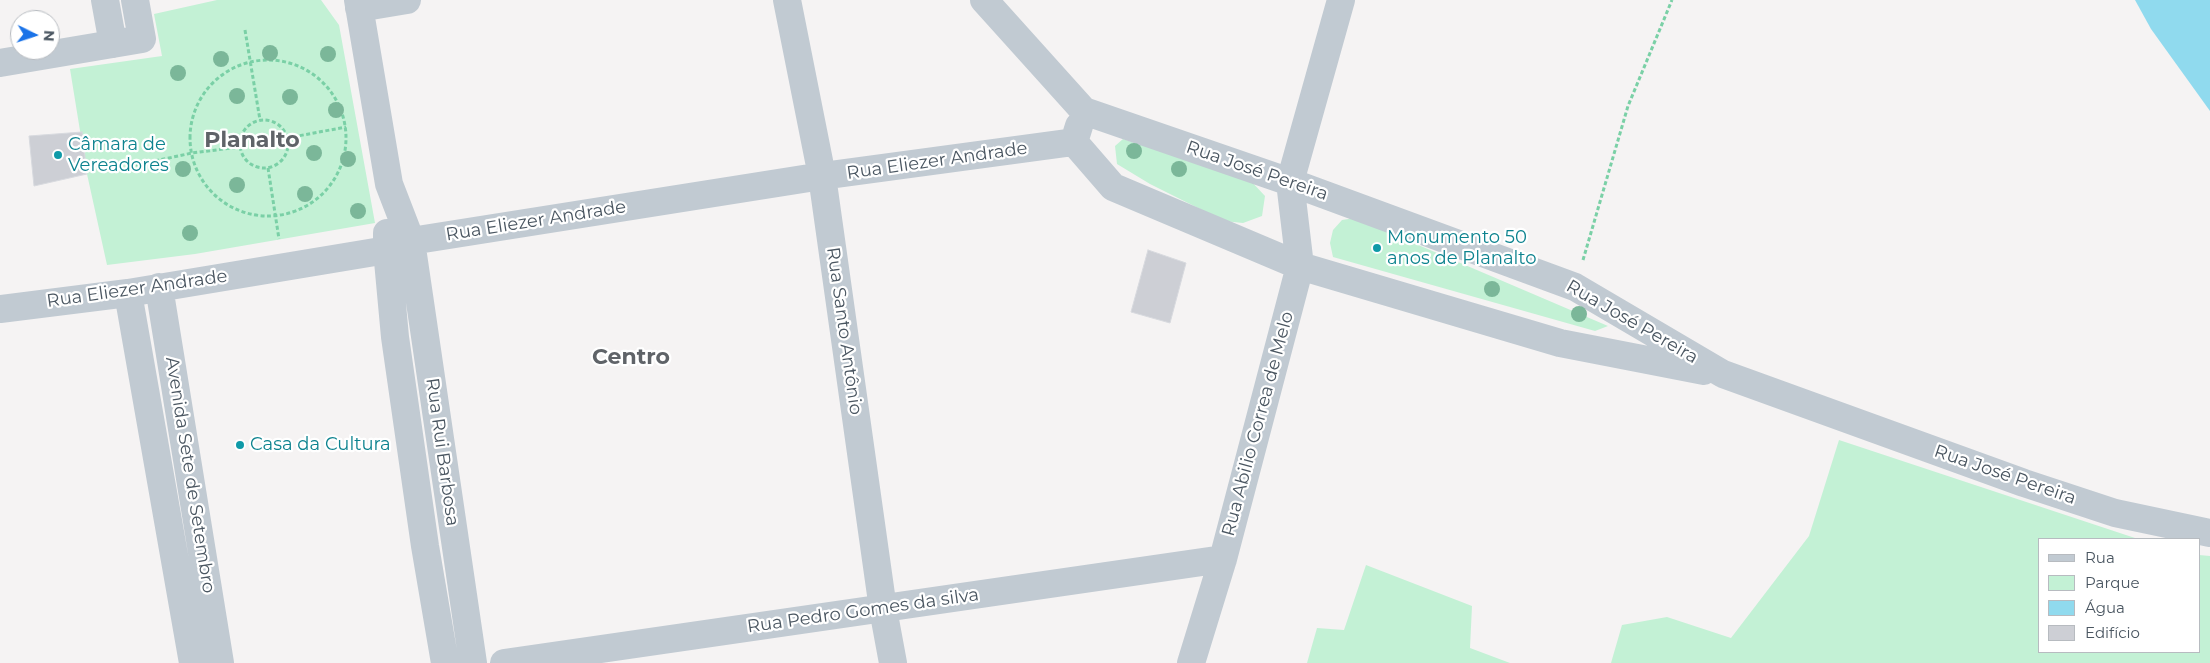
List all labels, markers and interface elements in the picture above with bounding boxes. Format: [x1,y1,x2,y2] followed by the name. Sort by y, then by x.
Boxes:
[10,10,60,60] north arrow
[40,30,58,42] text: N
[204,128,300,154] district label: Planalto
[68,134,169,176] place label: Câmara de Vereadores
[1183,137,1331,205] street label: Rua José Pereira
[845,138,1029,184] street label: Rua Eliezer Andrade
[52,149,64,161] marker: Câmara de Vereadores
[444,196,628,246] street label: Rua Eliezer Andrade
[1387,227,1536,270] place label: Monumento 50 anos de Planalto
[1371,242,1383,254] marker: Monumento 50 anos de Planalto
[822,246,866,416] street label: Rua Santo Antônio
[45,266,229,312] street label: Rua Eliezer Andrade
[1562,276,1702,368] street label: Rua José Pereira
[1218,309,1298,539] street label: Rua Abilio Correa de Melo
[592,345,670,371] district label: Centro
[161,355,219,595] street label: Avenida Sete de Setembro
[421,377,463,527] street label: Rua Rui Barbosa
[250,434,391,456] place label: Casa da Cultura
[234,439,246,451] marker: Casa da Cultura
[1931,441,2079,509] street label: Rua José Pereira
[2038,538,2200,653] legend
[2085,548,2115,567] text: Rua
[2085,573,2140,592] text: Parque
[746,584,980,638] street label: Rua Pedro Gomes da silva
[2085,598,2125,617] text: Água
[2085,623,2140,642] text: Edifício

